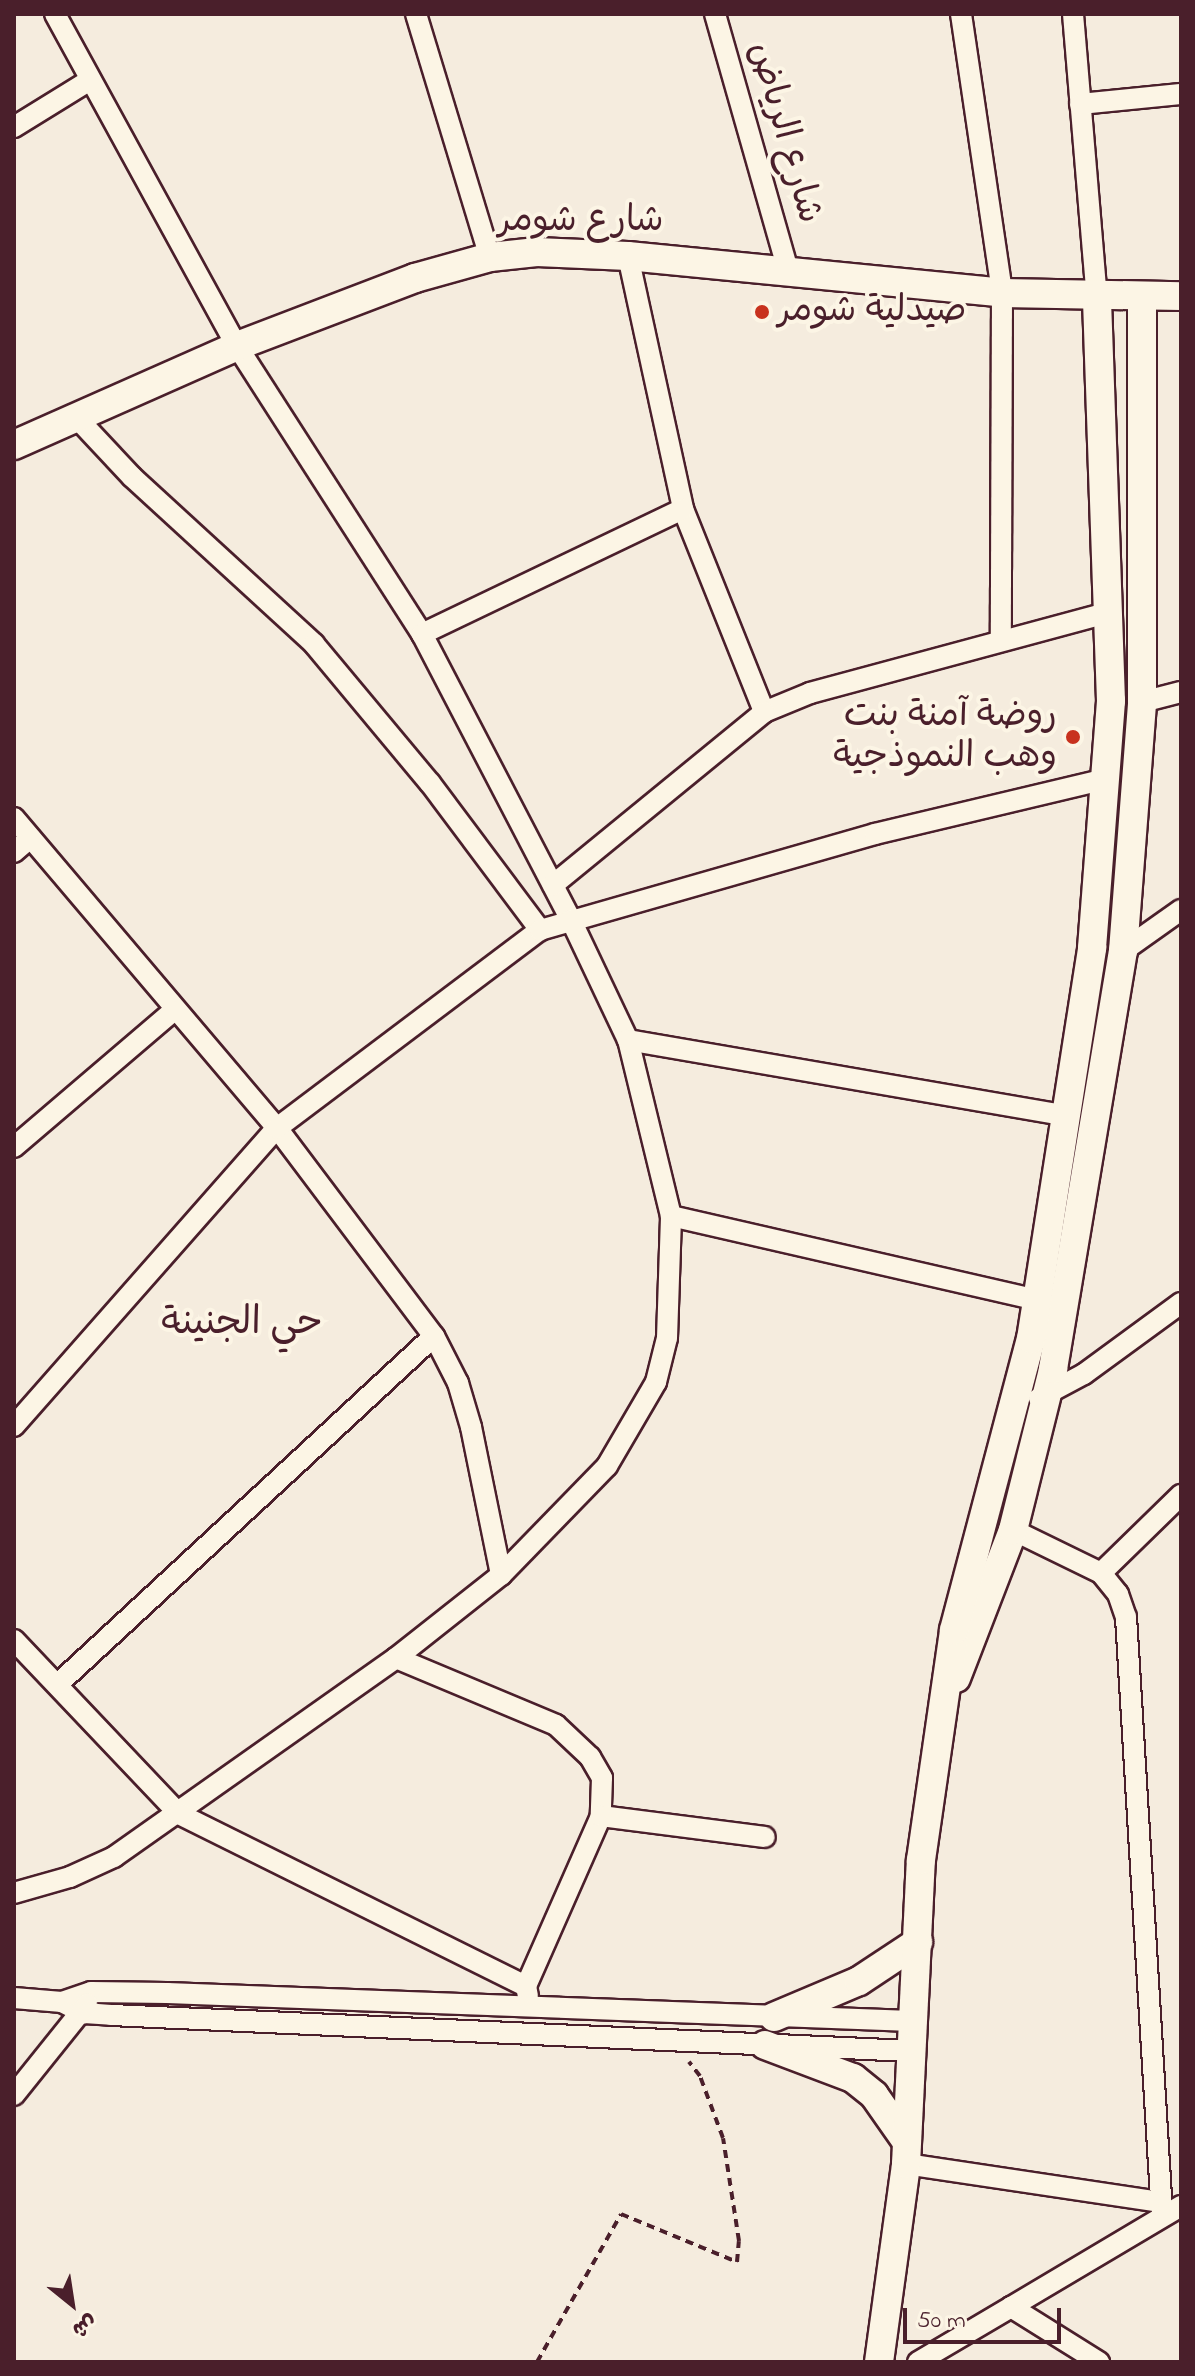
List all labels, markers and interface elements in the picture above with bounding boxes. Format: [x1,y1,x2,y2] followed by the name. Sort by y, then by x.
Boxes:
[738,38,830,228] street label: شارع الرياض
[498,200,664,244] street label: شارع شومر
[778,290,967,334] place label: صيدلية شومر
[753,303,771,321] marker: صيدلية شومر
[833,694,1057,779] place label: روضة آمنة بنت وهب النموذجية
[1064,728,1082,746] marker: روضة آمنة بنت وهب النموذجية
[161,1302,323,1348] district label: حي الجنينة
[32,2264,112,2344] north arrow
[907,2292,1065,2342] scale bar
[917,2304,966,2339] text: 50 m
[66,2305,102,2345] text: ش

